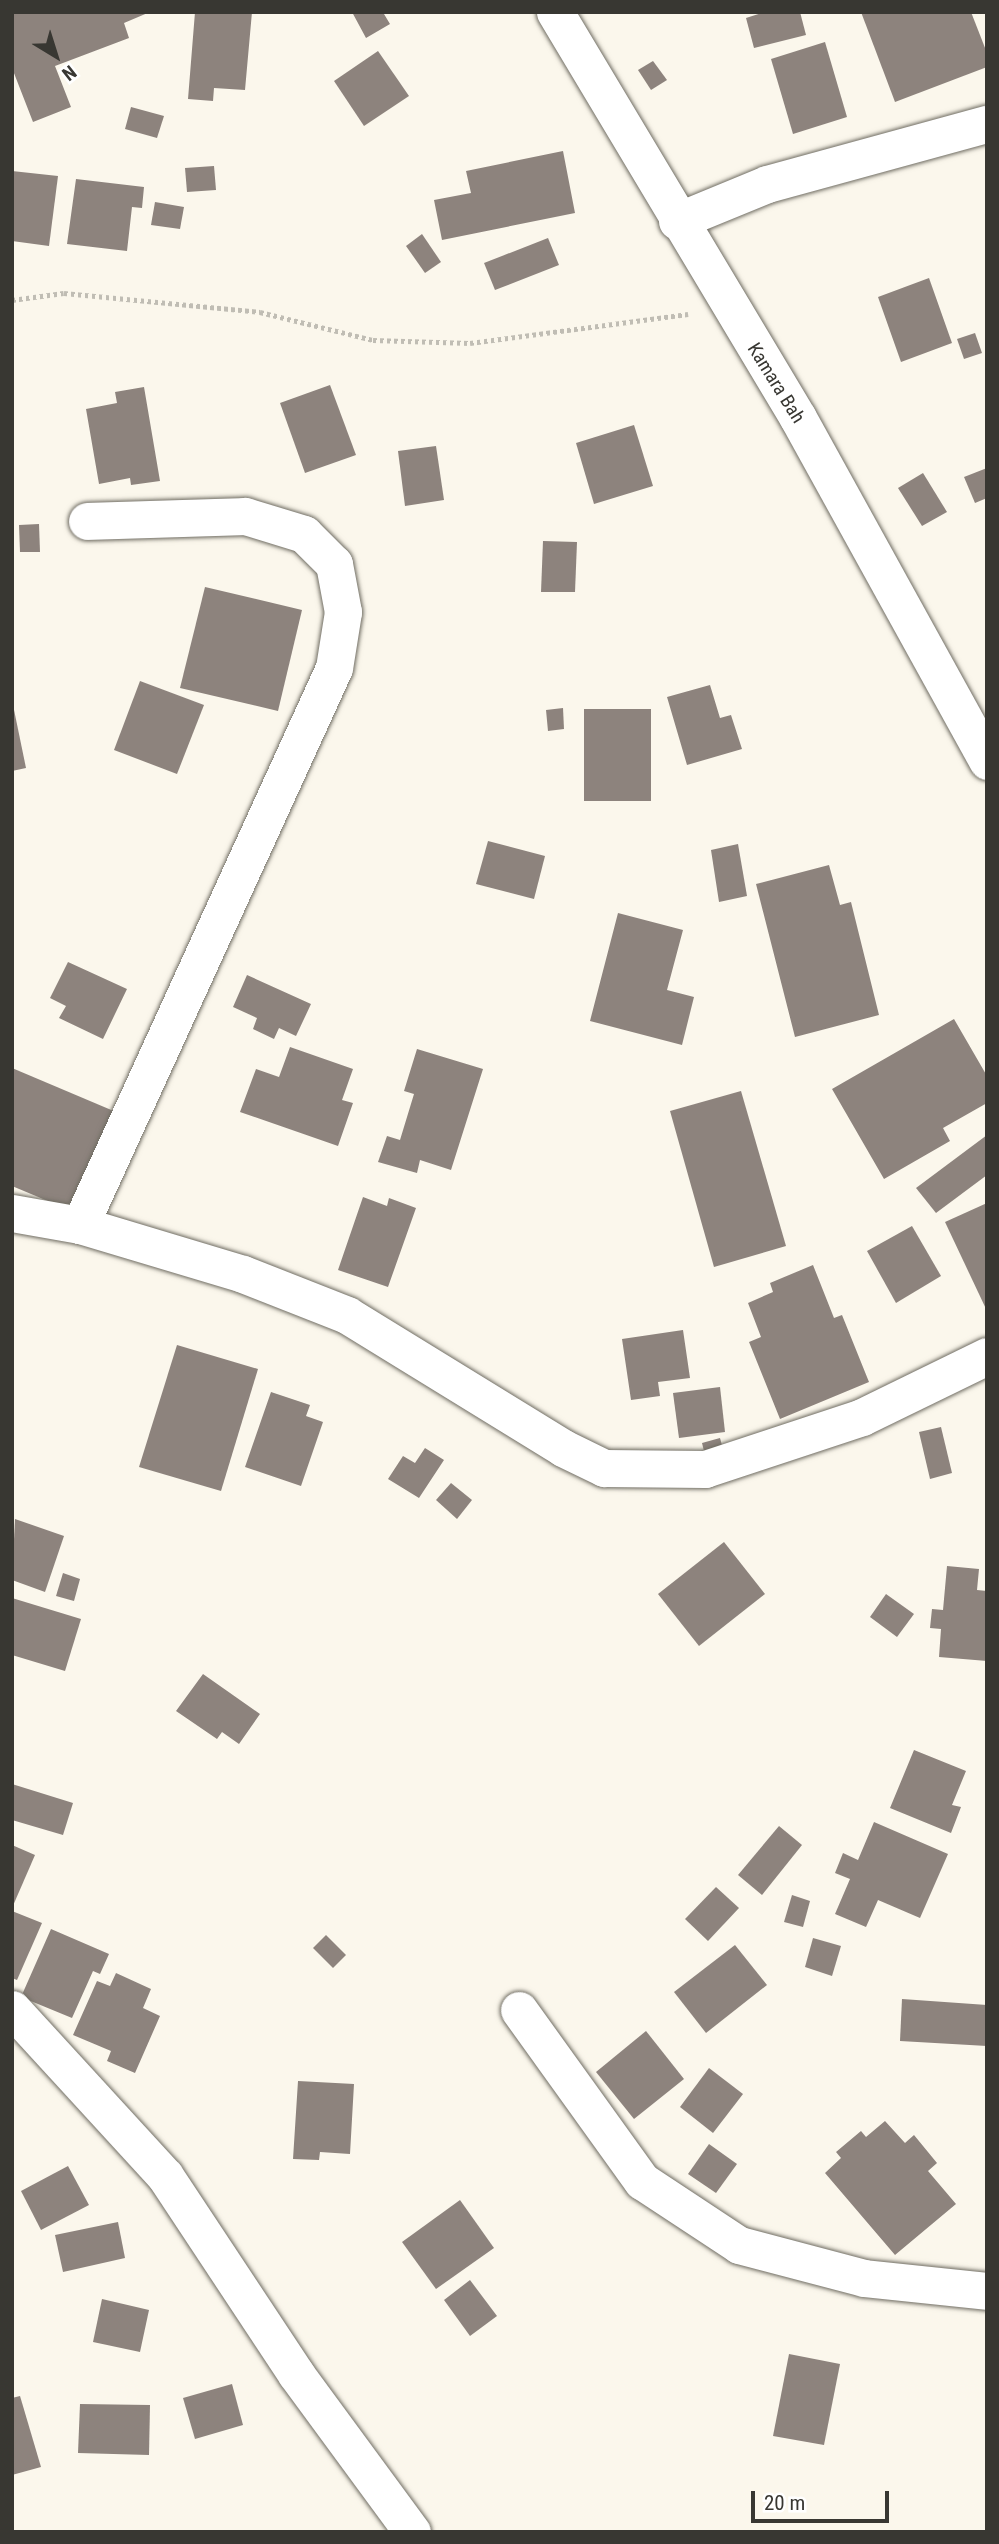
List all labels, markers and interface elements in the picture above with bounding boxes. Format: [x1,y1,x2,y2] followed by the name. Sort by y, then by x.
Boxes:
[21,21,91,91] north arrow
[58,60,81,86] text: N
[742,339,810,427] street label: Kamara Bah
[754,2478,892,2522] scale bar
[764,2491,805,2515] text: 20 m

